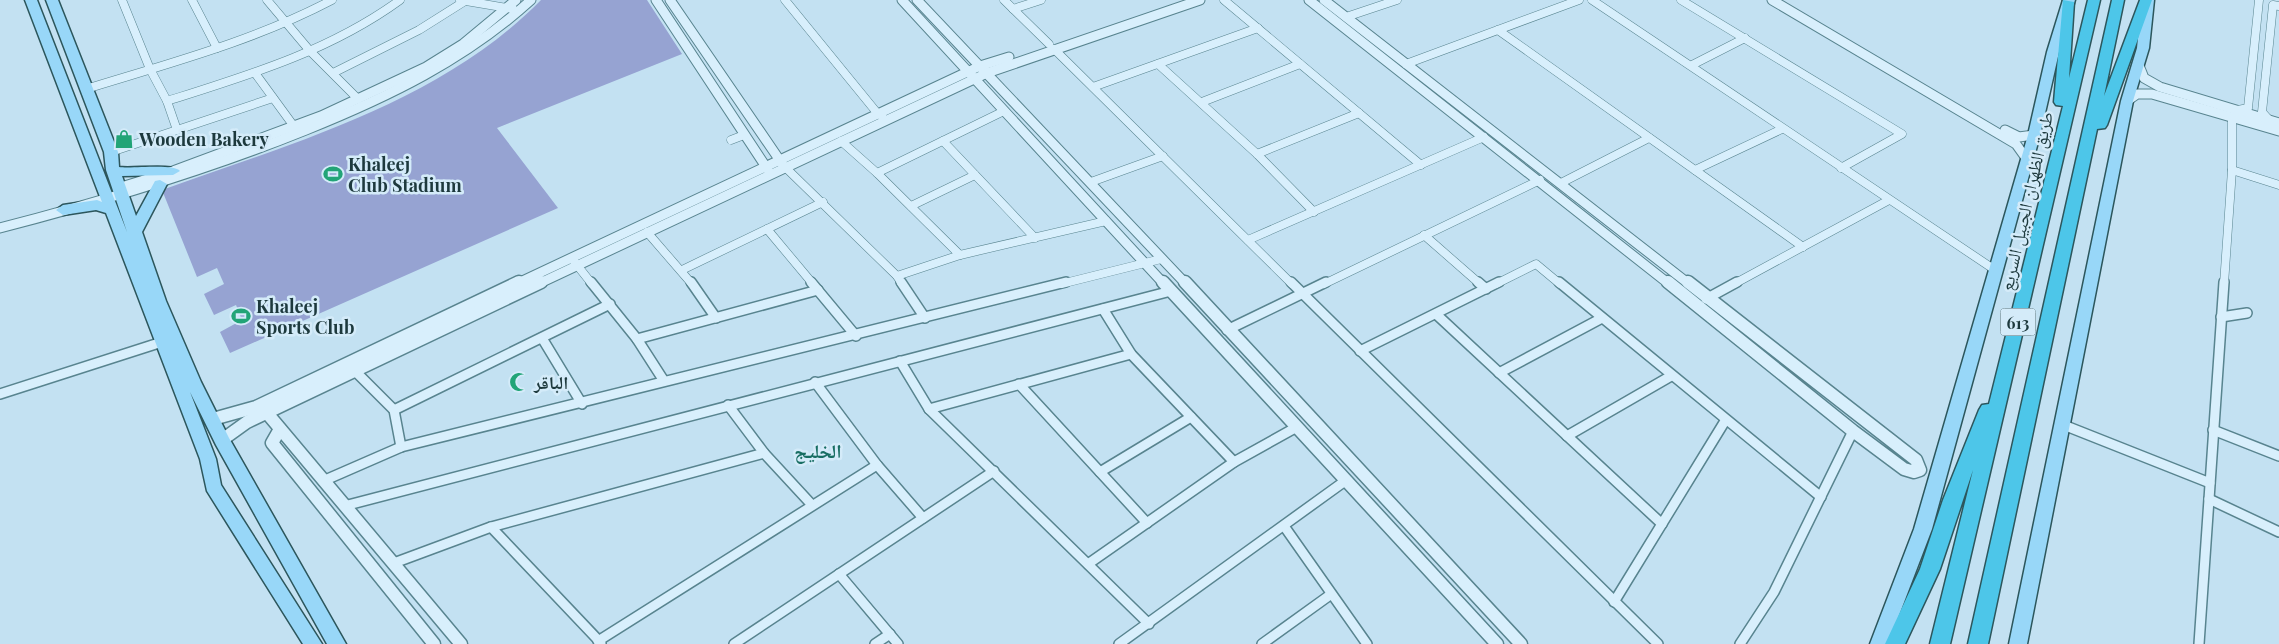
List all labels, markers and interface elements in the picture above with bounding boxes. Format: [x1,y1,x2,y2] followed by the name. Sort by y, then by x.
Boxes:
[1994,109,2059,293] street label: طريق الظهران الجبيل السريع
[138,127,269,151] place label: Wooden Bakery
[113,128,135,150] shop icon: Wooden Bakery
[348,152,462,197] place label: Khaleej Club Stadium
[322,163,344,185] sports icon: Khaleej Club Stadium
[256,294,354,339] place label: Khaleej Sports Club
[230,305,252,327] sports icon: Khaleej Sports Club
[2000,308,2036,336] road number: 613
[533,370,568,394] place label: الباقر
[508,371,530,393] mosque icon: الباقر
[794,437,842,464] district label: الخليج

